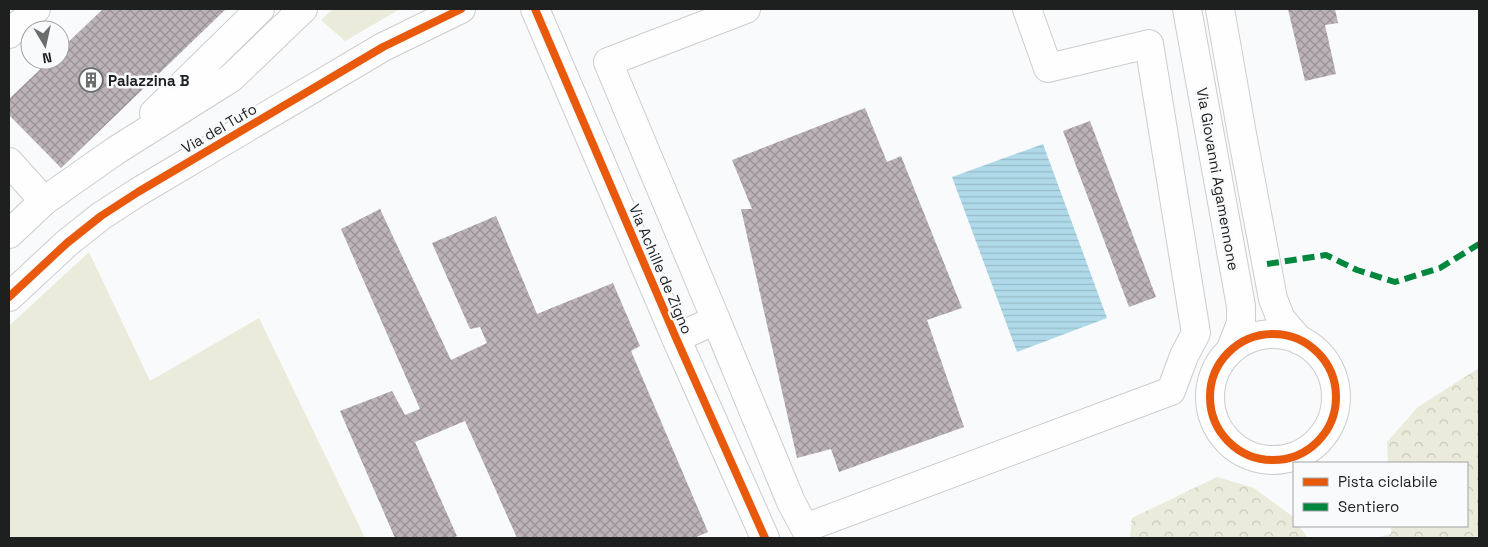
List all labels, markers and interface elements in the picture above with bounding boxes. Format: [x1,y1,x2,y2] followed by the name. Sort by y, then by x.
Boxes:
[20,20,70,70] north arrow
[41,48,53,67] text: N
[78,67,104,93] building icon: Palazzina B
[108,71,189,90] place label: Palazzina B
[1193,86,1243,272] street label: Via Giovanni Agamennone
[178,99,260,157] street label: Via del Tufo
[625,201,697,337] street label: Via Achille de Zigno
[1293,462,1468,527] legend
[1338,472,1438,491] text: Pista ciclabile
[1338,497,1399,516] text: Sentiero

